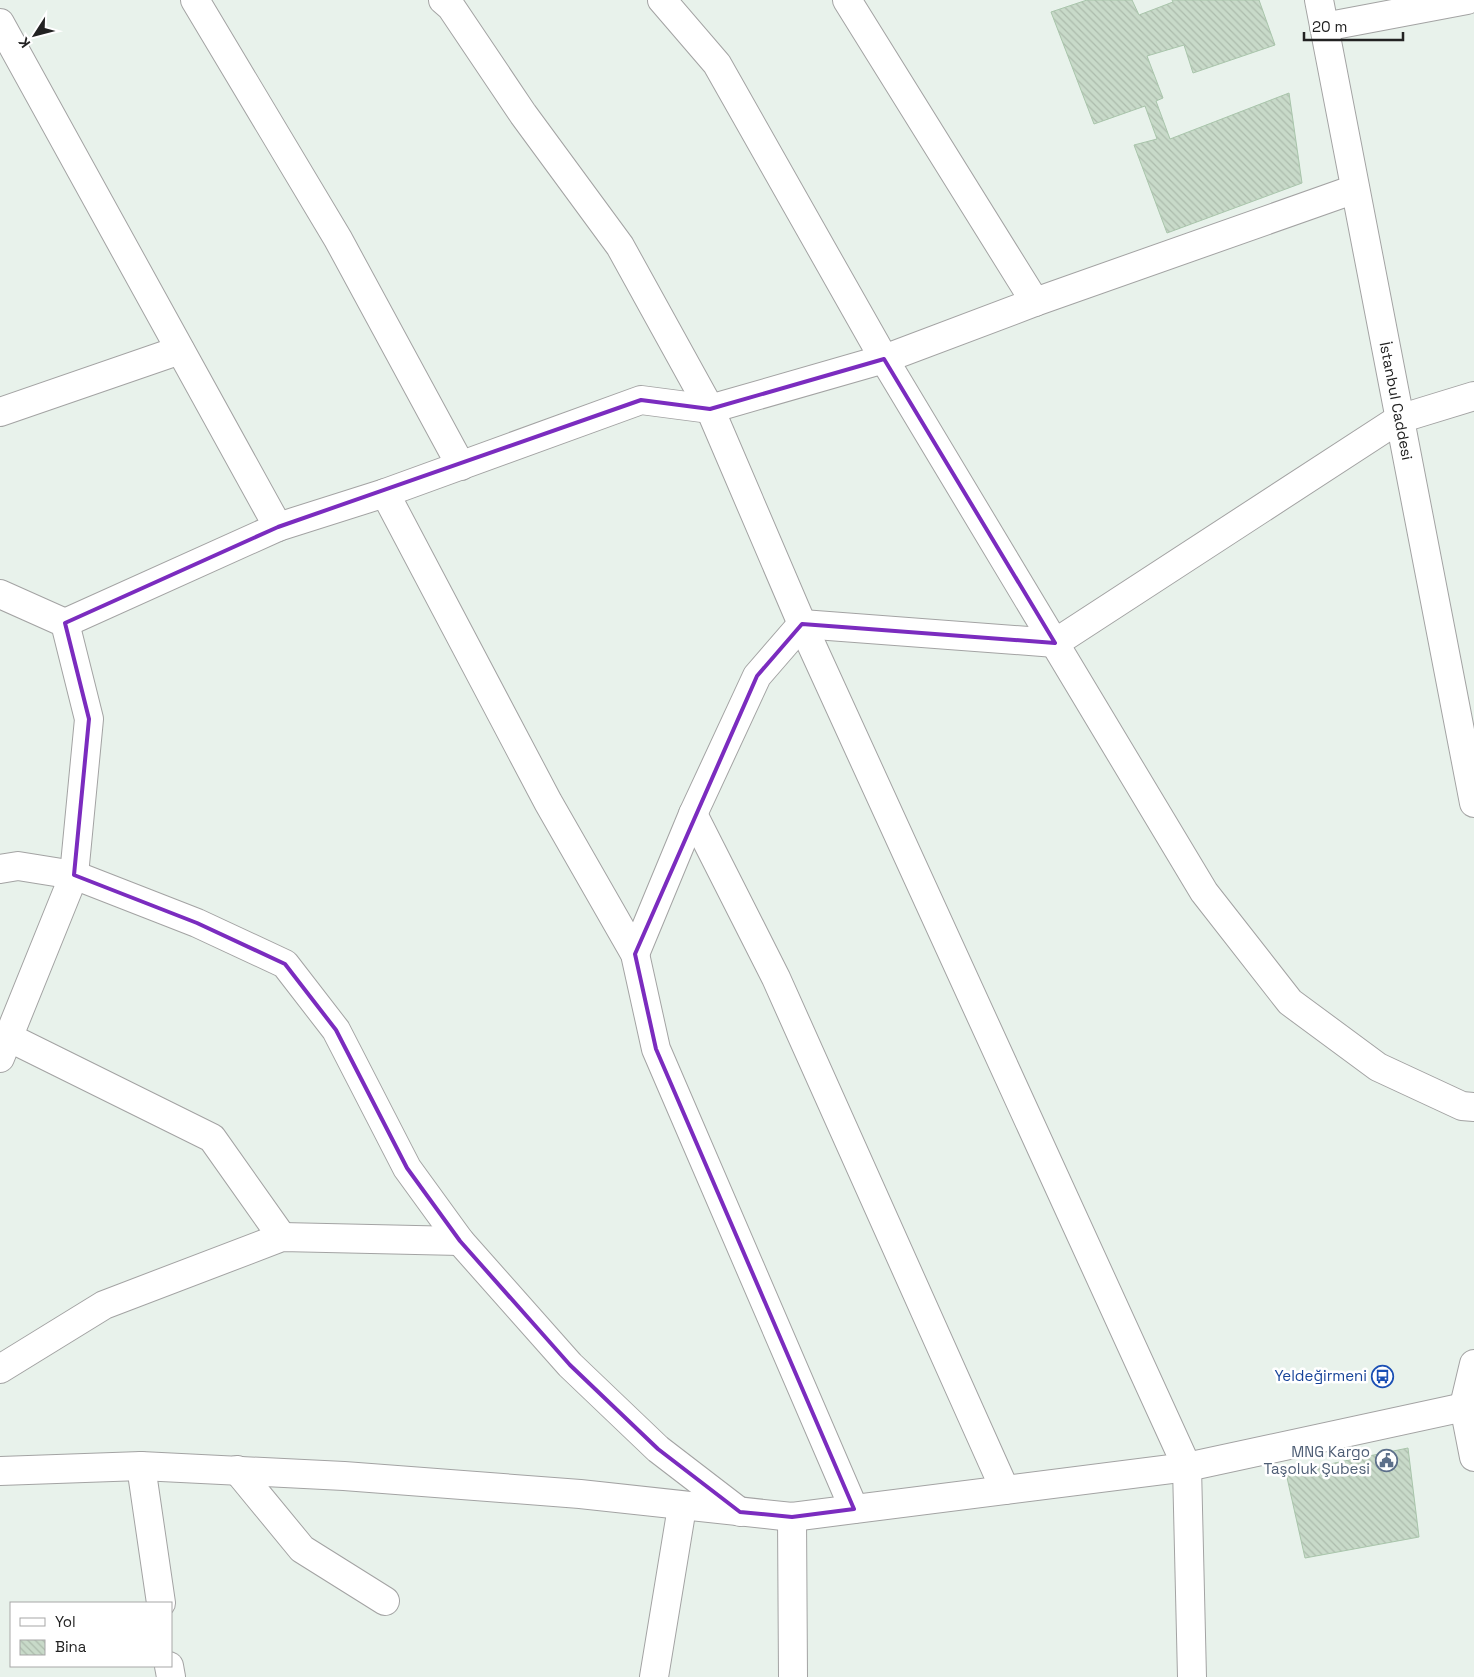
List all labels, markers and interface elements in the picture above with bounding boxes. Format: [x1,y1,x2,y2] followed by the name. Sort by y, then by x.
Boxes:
[10,10,60,60] north arrow
[1304,10,1403,42] scale bar
[1312,17,1347,36] text: 20 m
[14,34,34,51] text: K
[1376,340,1417,462] street label: İstanbul Caddesi
[1371,1364,1395,1388] bus stop icon: Yeldeğirmeni
[1274,1366,1367,1385] place label: Yeldeğirmeni
[1263,1442,1370,1478] place label: MNG Kargo Taşoluk Şubesi
[1374,1449,1398,1473] public building icon: MNG Kargo Taşoluk Şubesi
[10,1602,172,1667] legend
[55,1612,76,1631] text: Yol
[55,1637,87,1656] text: Bina

